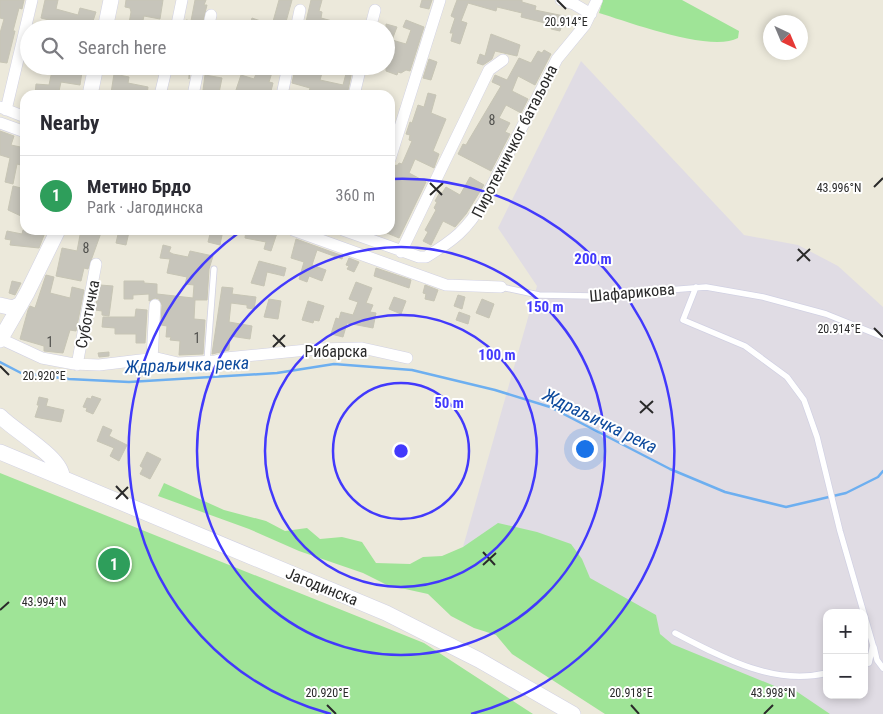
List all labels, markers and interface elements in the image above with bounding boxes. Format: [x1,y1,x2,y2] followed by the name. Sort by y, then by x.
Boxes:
[544,15,588,29] text: 20.914°E
[763,15,808,60] north arrow
[20,20,395,75] search box
[38,34,66,62] icon: search
[78,36,166,59] text: Search here
[468,62,561,221] street label: Пиротехничког батаљона
[40,111,99,135] text: Nearby
[489,112,496,128] house number: 8
[87,175,191,198] text: Метино Брдо
[817,181,861,195] text: 43.996°N
[52,186,60,205] text: 1
[336,186,375,205] text: 360 m
[87,198,203,217] text: Park · Јагодинска
[83,240,90,256] house number: 8
[574,250,612,268] text: 200 m
[72,278,103,350] street label: Суботичка
[589,279,676,306] street label: Шафарикова
[526,298,564,316] text: 150 m
[817,322,861,336] text: 20.914°E
[194,330,200,346] house number: 1
[47,334,53,350] house number: 1
[304,342,368,361] street label: Рибарска
[478,346,516,364] text: 100 m
[123,352,250,377] water label: Ждраљичка река
[22,369,66,383] text: 20.920°E
[539,383,661,457] water label: Ждраљичка река
[434,394,464,412] text: 50 m
[572,436,598,462] your location
[392,442,410,460] centre of rings
[98,545,130,583] pin: 1
[283,563,361,610] street label: Јагодинска
[22,595,66,609] text: 43.994°N
[823,609,868,699] map controls
[823,609,868,654] button: +
[823,654,868,699] button: −
[305,686,349,700] text: 20.920°E
[609,686,653,700] text: 20.918°E
[751,686,795,700] text: 43.998°N

